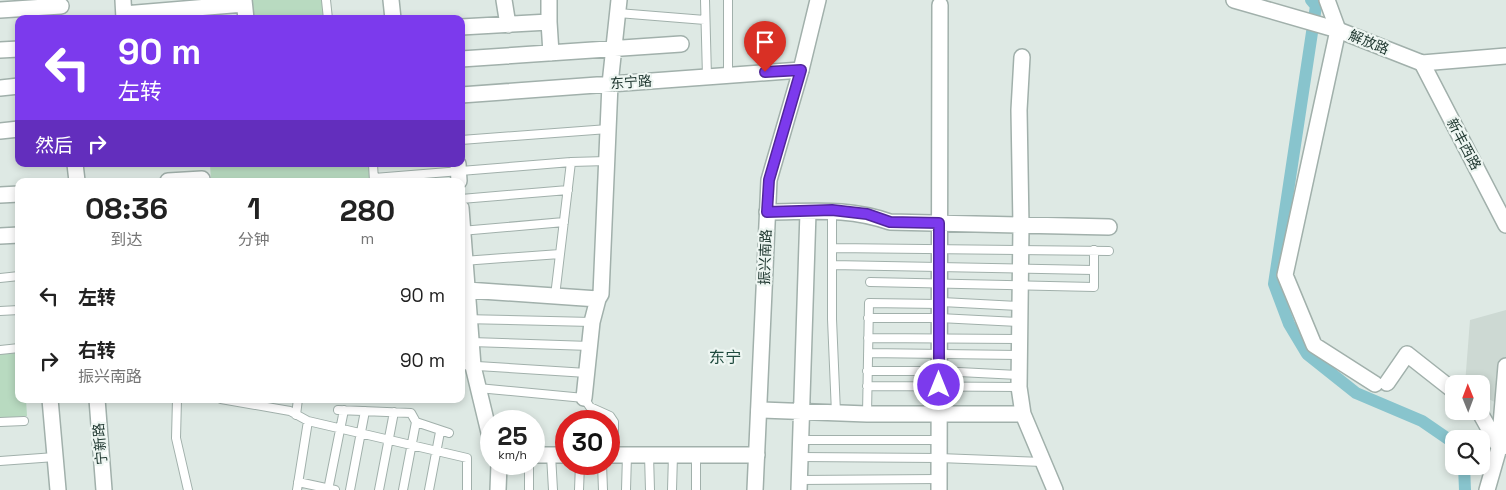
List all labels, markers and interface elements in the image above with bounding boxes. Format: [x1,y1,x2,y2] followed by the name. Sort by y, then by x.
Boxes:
[744,21,786,72] pin
[1346,26,1392,58] street label: 解放路
[751,28,779,56] icon: arrive
[118,30,201,74] text: 90 m
[35,35,100,100] icon: left
[609,72,653,92] street label: 东宁路
[118,77,162,105] text: 左转
[1443,115,1485,173] street label: 新丰西路
[83,130,111,158] icon: right
[35,133,73,158] text: 然后
[85,189,168,228] text: 08:36
[247,189,261,228] text: 1
[340,191,395,230] text: 280
[361,228,374,249] text: m
[110,229,142,250] text: 到达
[238,229,270,250] text: 分钟
[755,229,775,285] street label: 振兴南路
[35,282,63,310] icon: left
[400,283,445,308] text: 90 m
[78,285,116,310] text: 左转
[78,338,116,363] text: 右转
[35,347,63,375] icon: right
[709,347,741,368] district label: 东宁
[400,348,445,373] text: 90 m
[912,358,964,410] position arrow
[78,366,142,387] text: 振兴南路
[1445,375,1490,420] north arrow
[1445,375,1490,475] map controls
[555,410,620,475] speed limit sign: 30
[498,420,527,452] text: 25
[89,422,111,466] street label: 宁新路
[1445,430,1490,475] button: search
[498,447,527,463] text: km/h

